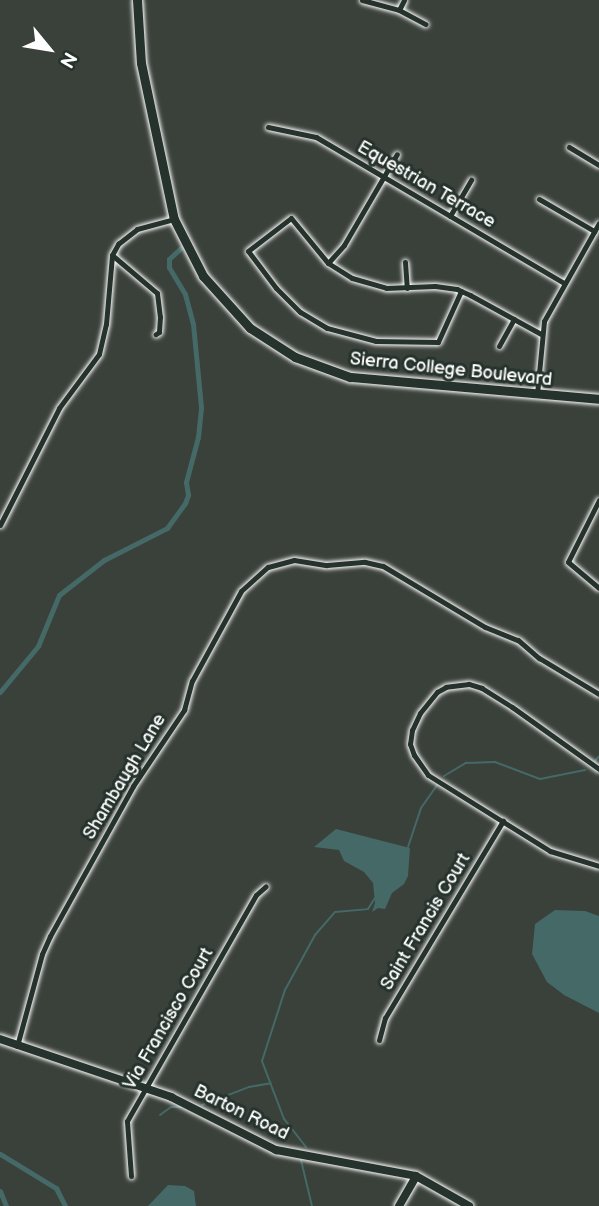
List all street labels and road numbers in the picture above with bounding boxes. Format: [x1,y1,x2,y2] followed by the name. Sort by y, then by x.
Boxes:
[353,137,499,233] street label: Equestrian Terrace
[349,349,553,391] street label: Sierra College Boulevard
[79,710,171,844] street label: Shambaugh Lane
[377,850,475,994] street label: Saint Francis Court
[120,944,218,1094] street label: Via Francisco Court
[190,1081,292,1145] street label: Barton Road

